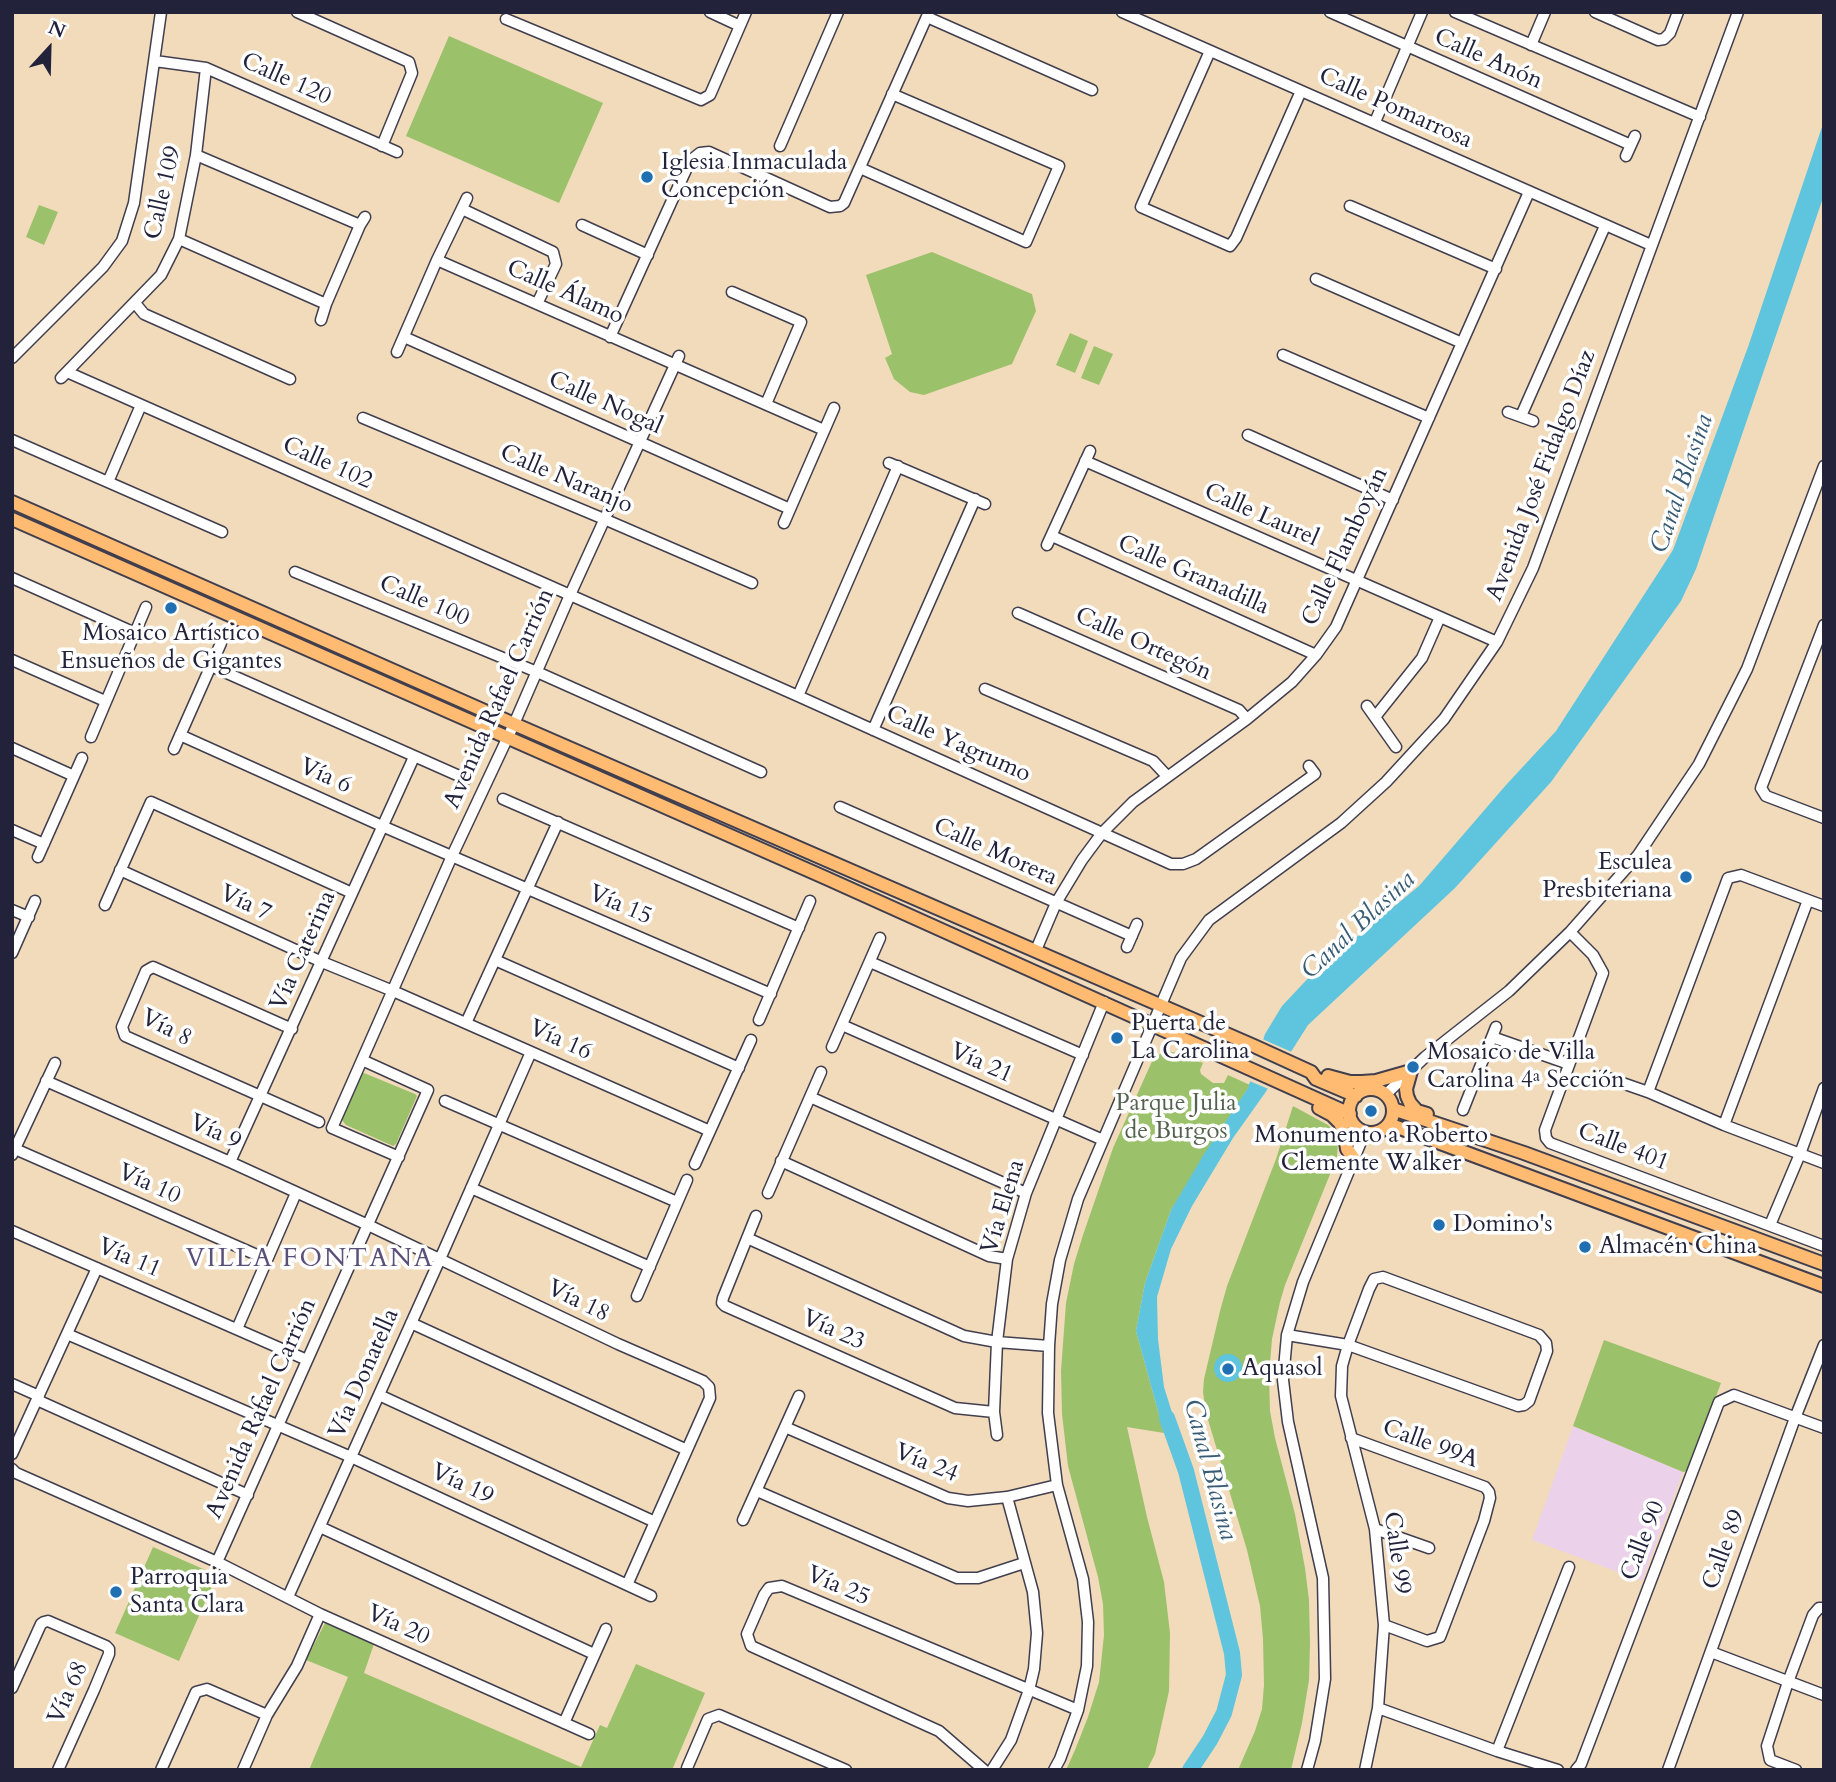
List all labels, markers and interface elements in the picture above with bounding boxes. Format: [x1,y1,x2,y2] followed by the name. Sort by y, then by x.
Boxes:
[14,14,84,84] north arrow
[44,14,69,45] text: N
[1429,23,1547,97] street label: Calle Anón
[237,47,335,113] street label: Calle 120
[1314,62,1476,156] street label: Calle Pomarrosa
[139,143,189,243] street label: Calle 109
[661,149,847,205] place label: Iglesia Inmaculada Concepción
[639,169,655,185] marker: Iglesia Inmaculada Concepción
[502,254,628,332] street label: Calle Álamo
[1481,346,1603,606] street label: Avenida José Fidalgo Díaz
[544,366,666,442] street label: Calle Nogal
[1645,411,1721,557] water label: Canal Blasina
[278,431,376,497] street label: Calle 102
[495,439,637,521] street label: Calle Naranjo
[1297,463,1395,631] street label: Calle Flamboyán
[1199,478,1323,554] street label: Calle Laurel
[1113,530,1273,622] street label: Calle Granadilla
[375,570,473,634] street label: Calle 100
[438,585,562,813] street label: Avenida Rafael Carrión
[163,600,179,616] marker: Mosaico Artístico Ensueños de Gigantes
[1070,602,1216,688] street label: Calle Ortegón
[60,620,282,676] place label: Mosaico Artístico Ensueños de Gigantes
[881,700,1035,790] street label: Calle Yagrumo
[295,753,355,801] street label: Vía 6
[929,813,1061,893] street label: Calle Morera
[1542,849,1672,905] place label: Esculea Presbiteriana
[1295,865,1423,987] water label: Canal Blasina
[1678,869,1694,885] marker: Esculea Presbiteriana
[215,880,275,928] street label: Vía 7
[584,880,656,932] street label: Vía 15
[265,887,343,1015] street label: Vía Caterina
[136,1004,196,1054] street label: Vía 8
[1131,1010,1250,1066] place label: Puerta de La Carolina
[524,1014,596,1068] street label: Vía 16
[1109,1030,1125,1046] marker: Puerta de La Carolina
[945,1037,1017,1091] street label: Vía 21
[1427,1039,1625,1095] place label: Mosaico de Villa Carolina 4ª Sección
[1405,1059,1421,1075] marker: Mosaico de Villa Carolina 4ª Sección
[1115,1090,1237,1146] park label: Parque Julia de Burgos
[1363,1103,1379,1119] marker: Monumento a Roberto Clemente Walker
[185,1109,245,1157] street label: Vía 9
[1573,1118,1673,1178] street label: Calle 401
[1254,1122,1488,1178] place label: Monumento a Roberto Clemente Walker
[976,1156,1032,1258] street label: Vía Elena
[113,1158,185,1212] street label: Vía 10
[1453,1211,1553,1239] place label: Domino's
[1431,1217,1447,1233] marker: Domino's
[93,1233,165,1285] street label: Vía 11
[1599,1233,1757,1261] place label: Almacén China
[1577,1239,1593,1255] marker: Almacén China
[187,1244,433,1276] district label: VILLA FONTANA
[542,1275,614,1329] street label: Vía 18
[200,1295,324,1523] street label: Avenida Rafael Carrión
[797,1304,869,1358] street label: Vía 23
[324,1305,406,1443] street label: Vía Donatella
[1242,1355,1323,1383] place label: Aquasol
[1220,1361,1236,1377] marker: Aquasol
[1175,1396,1243,1544] water label: Canal Blasina
[1378,1414,1482,1476] street label: Calle 99A
[890,1438,962,1490] street label: Vía 24
[426,1458,498,1512] street label: Vía 19
[1616,1497,1672,1585] street label: Calle 90
[1697,1506,1753,1594] street label: Calle 89
[1376,1510,1416,1596] street label: Calle 99
[802,1561,874,1613] street label: Vía 25
[130,1564,244,1620] place label: Parroquia Santa Clara
[108,1584,124,1600] marker: Parroquia Santa Clara
[362,1599,434,1653] street label: Vía 20
[42,1657,96,1729] street label: Vía 68

